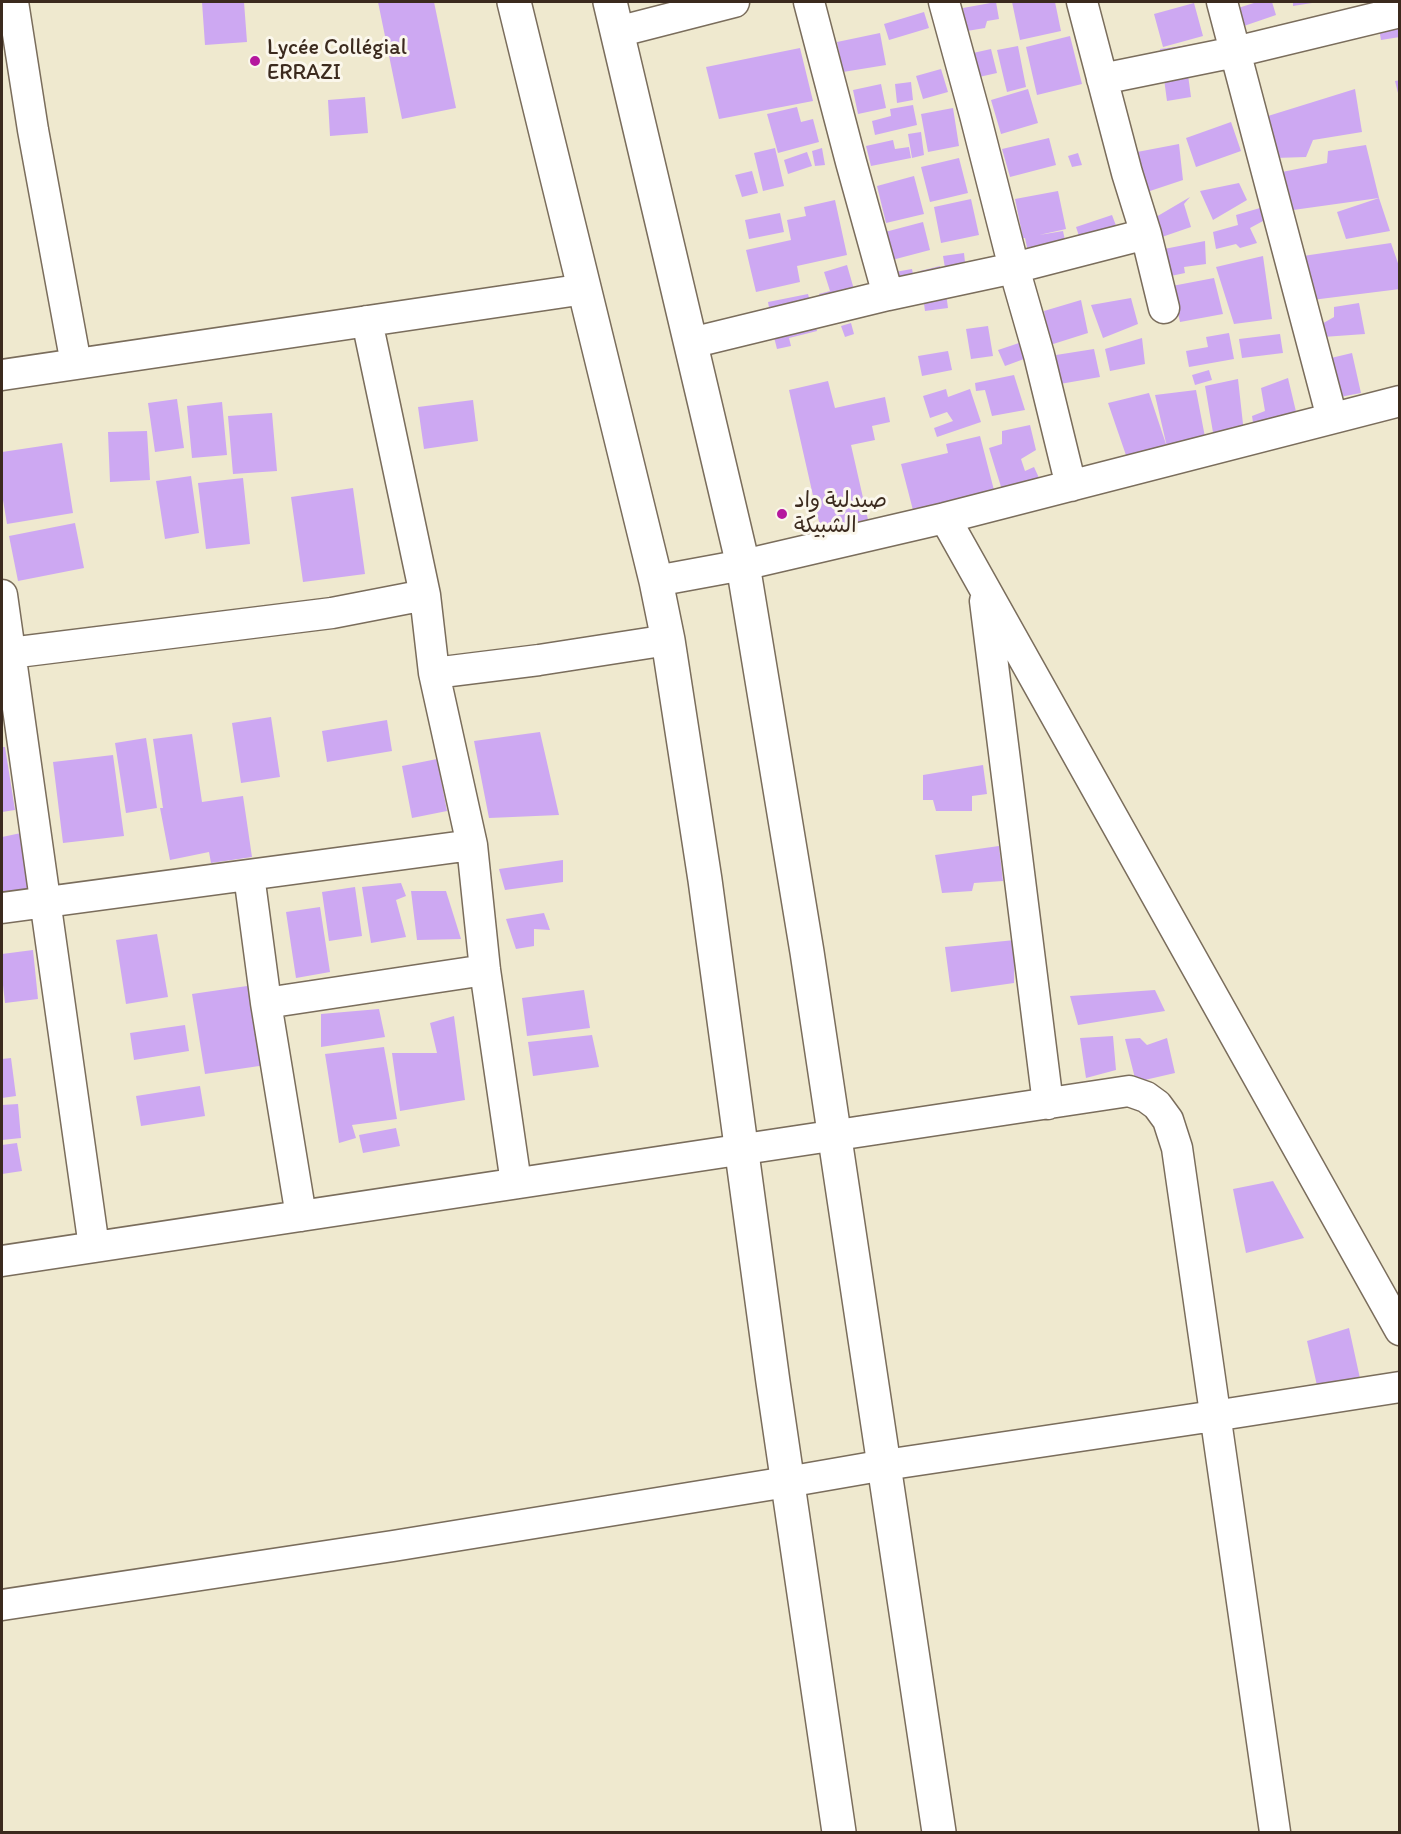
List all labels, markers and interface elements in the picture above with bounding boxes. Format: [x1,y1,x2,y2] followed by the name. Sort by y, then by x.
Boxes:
[267,35,407,86] place label: Lycée Collégial ERRAZI
[248,54,262,68] marker: Lycée Collégial ERRAZI
[794,488,887,540] place label: صيدلية واد الشبيكة
[775,507,789,521] marker: صيدلية واد الشبيكة

